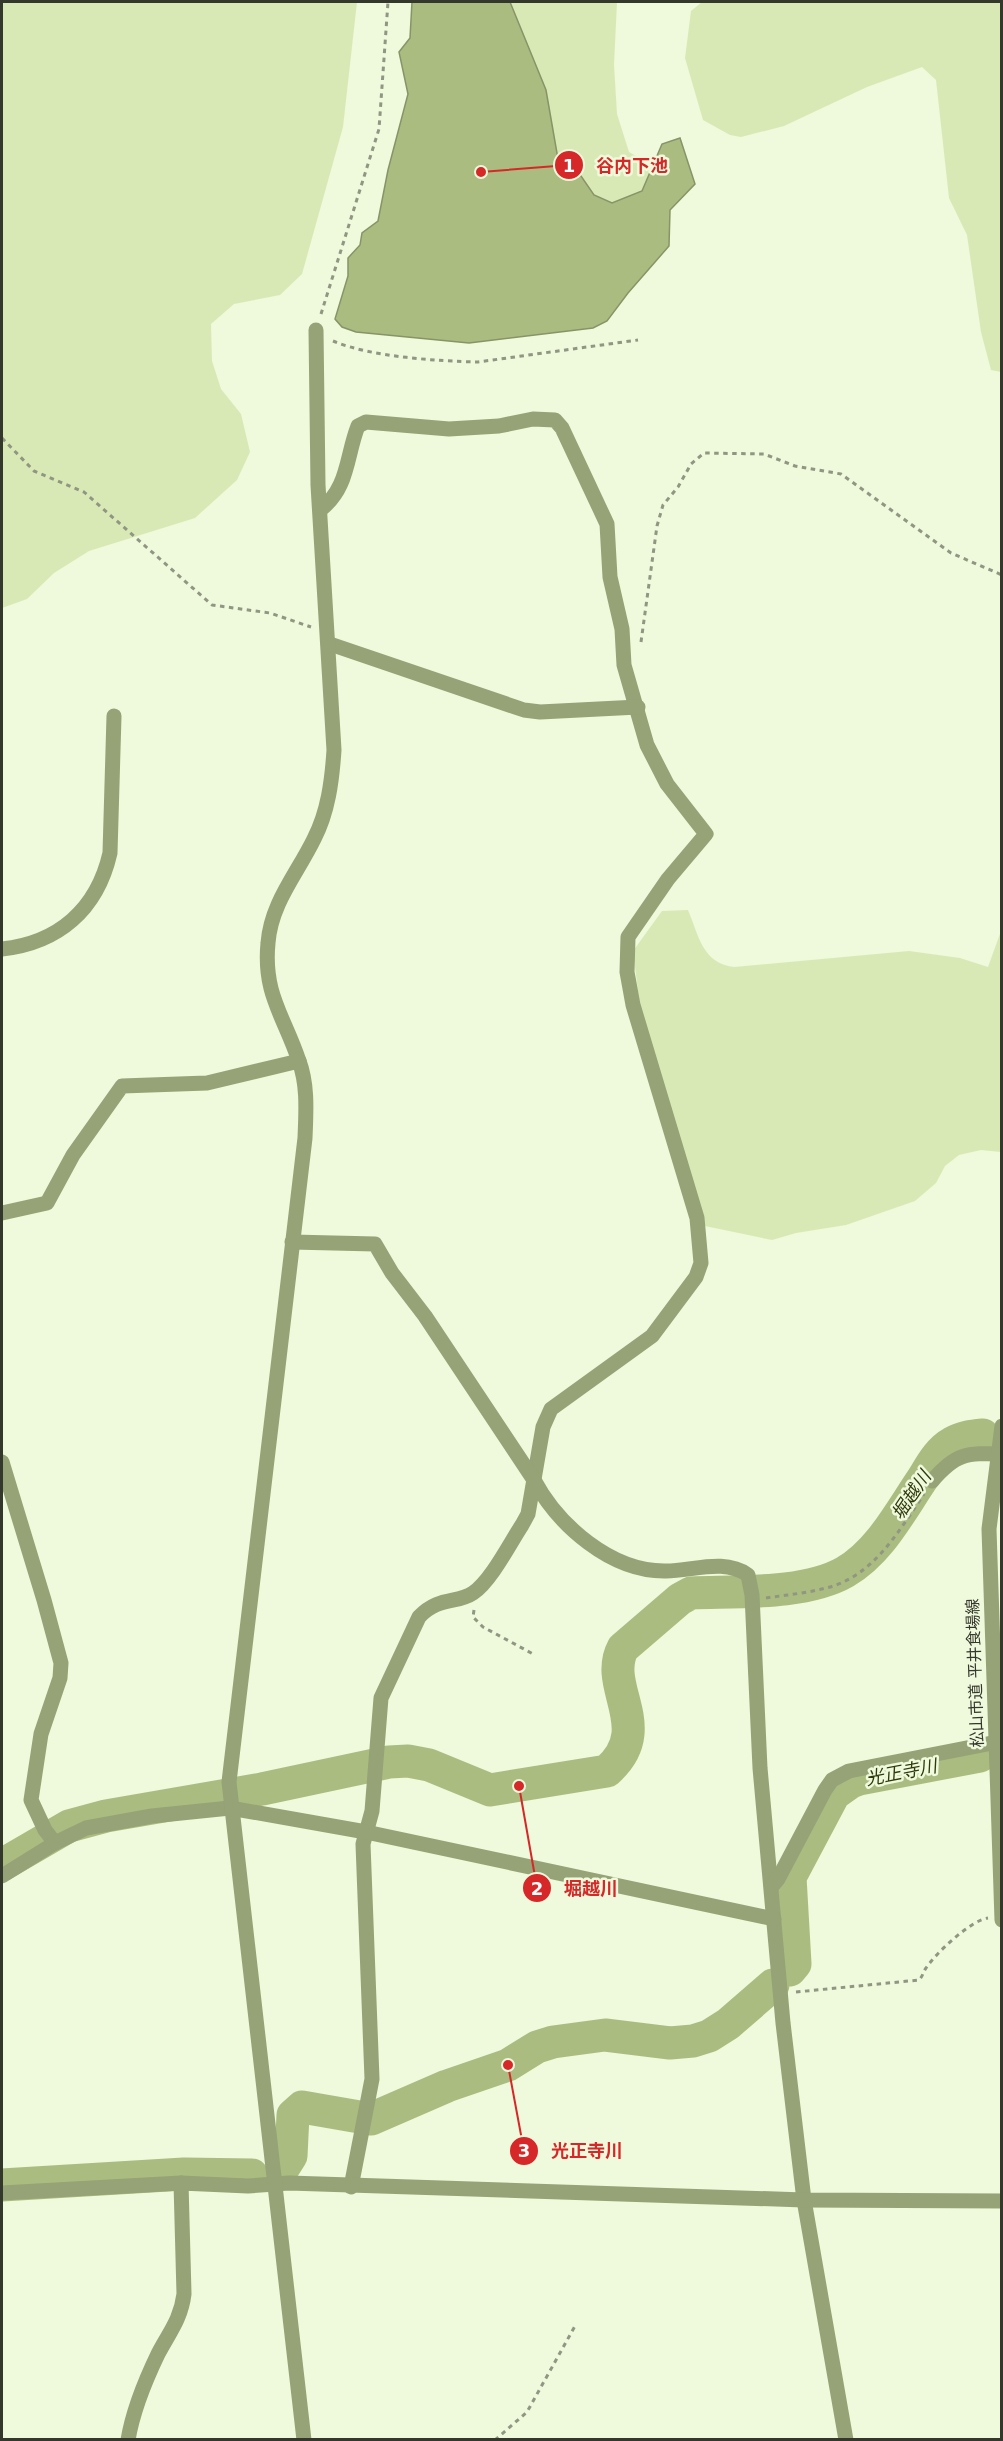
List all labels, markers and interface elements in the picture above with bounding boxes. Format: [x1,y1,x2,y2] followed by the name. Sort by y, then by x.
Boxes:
[554,147,680,183] callout: 谷内下池
[563,155,575,176] text: 1
[596,155,668,176] text: 谷内下池
[887,1465,936,1523] water label: 堀越川
[963,1598,987,1748] street label: 松山市道 平井食場線
[864,1754,940,1789] water label: 光正寺川
[522,1870,630,1906] callout: 堀越川
[531,1878,543,1899] text: 2
[564,1878,618,1899] text: 堀越川
[509,2133,635,2169] callout: 光正寺川
[518,2140,530,2161] text: 3
[551,2140,623,2161] text: 光正寺川

